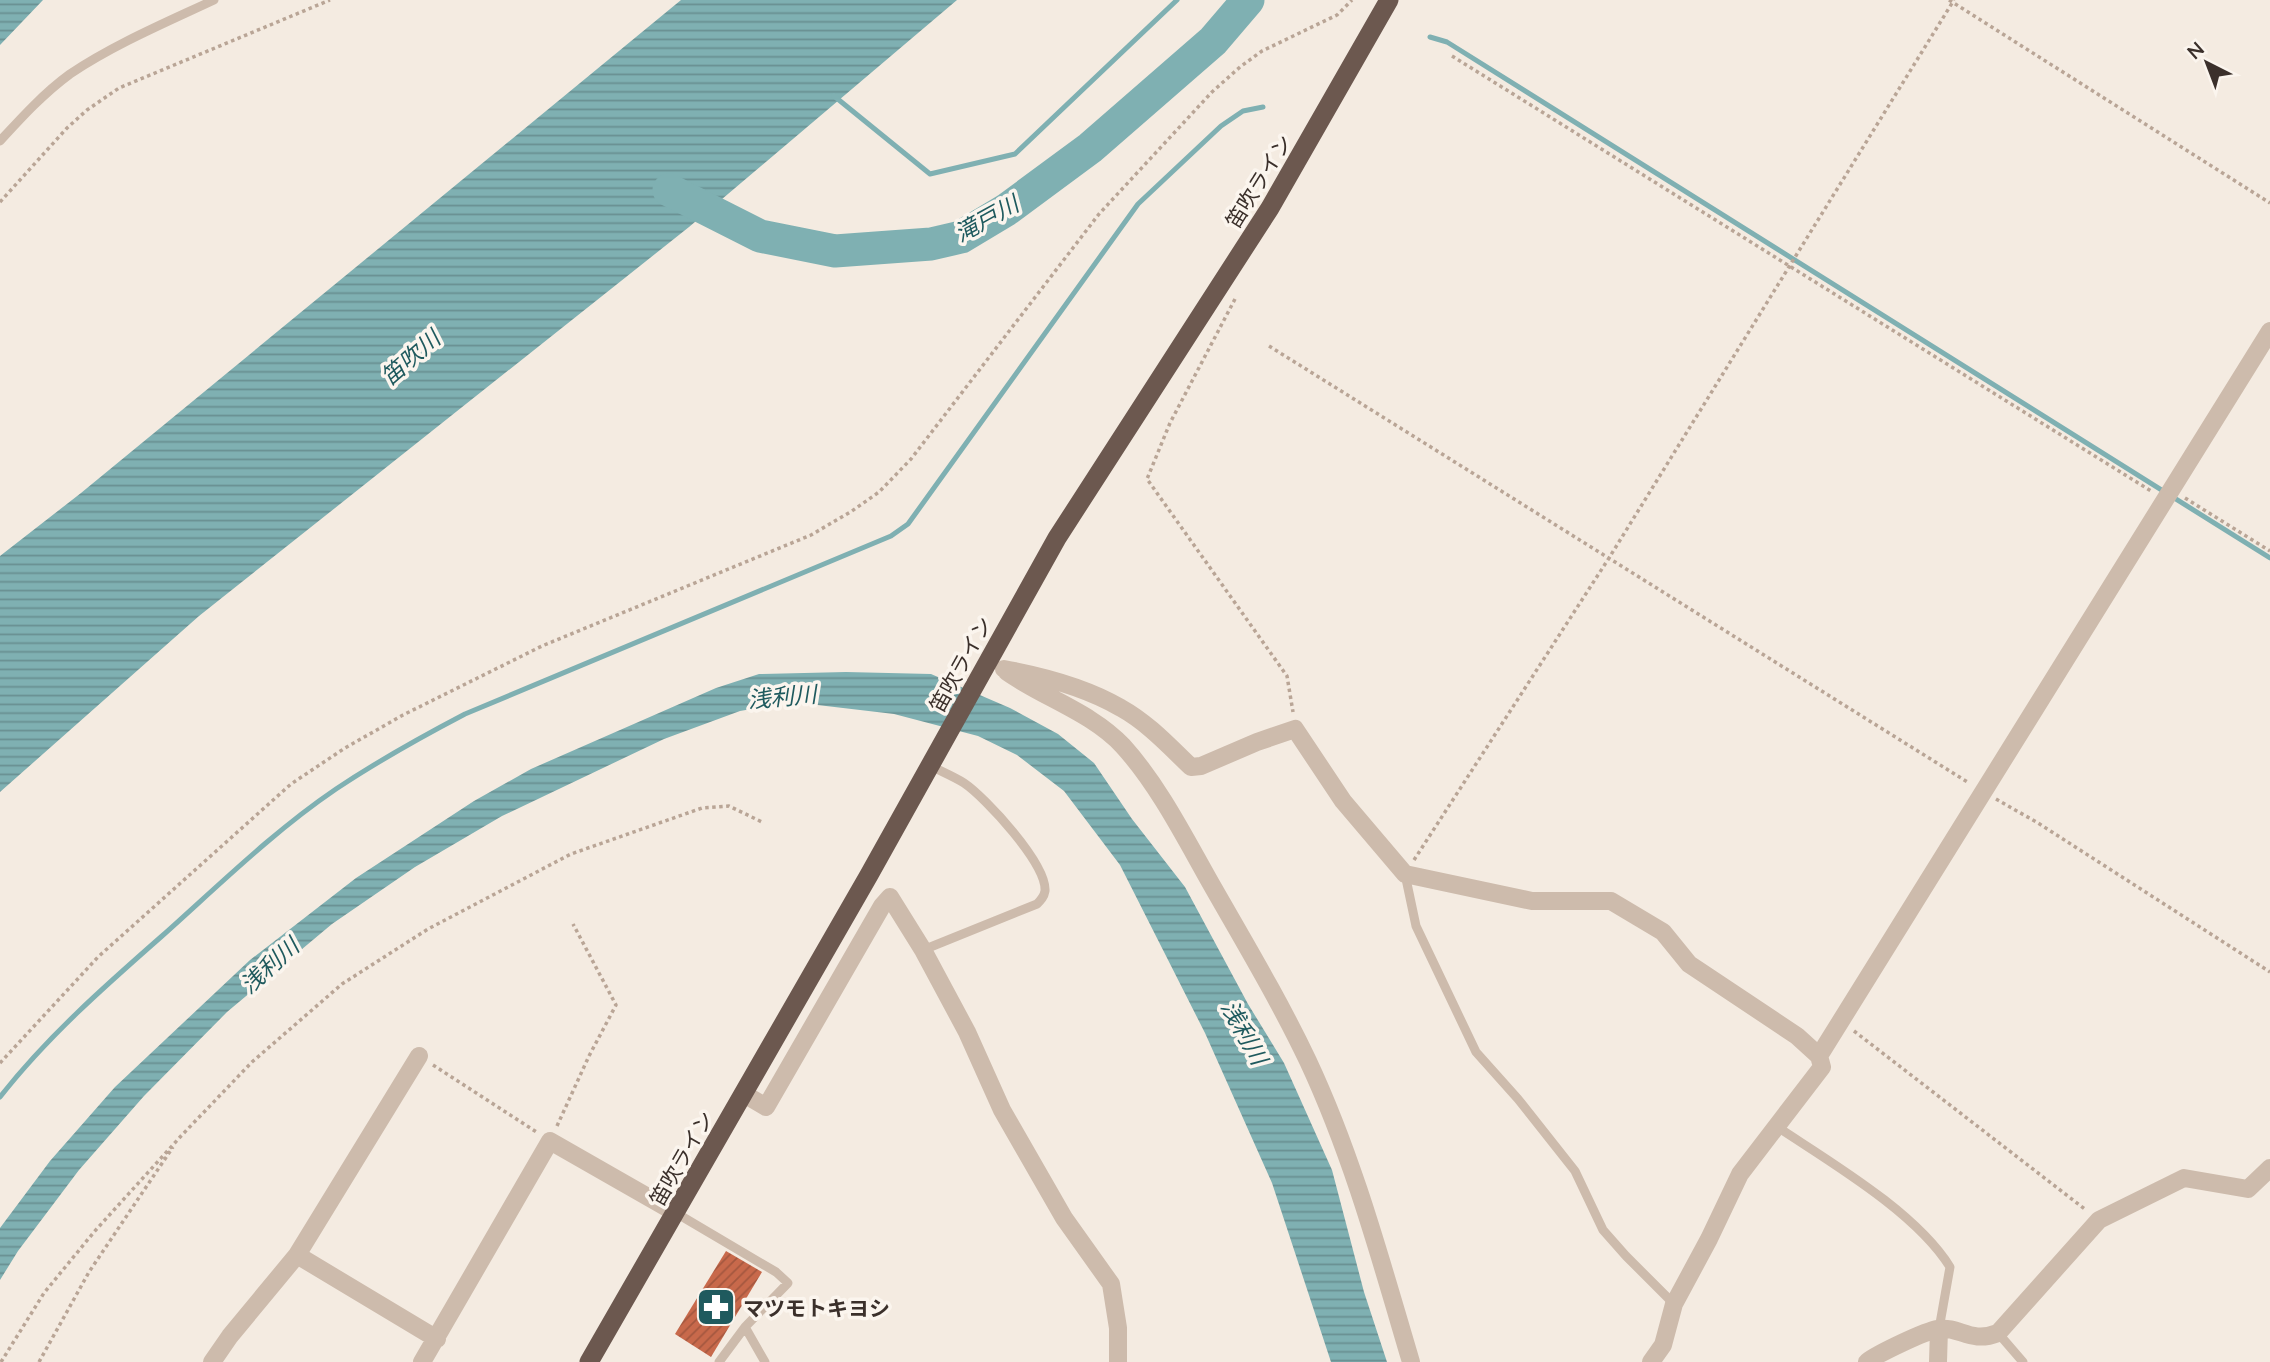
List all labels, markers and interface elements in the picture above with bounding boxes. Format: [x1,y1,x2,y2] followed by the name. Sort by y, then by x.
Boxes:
[2172,28,2242,98] north arrow
[2182,37,2208,63] text: N
[1220,130,1296,232] street label: 笛吹ライン
[949,188,1026,247] water label: 滝戸川
[375,322,447,390] water label: 笛吹川
[924,612,996,716] street label: 笛吹ライン
[746,679,821,713] water label: 浅利川
[234,930,306,998] water label: 浅利川
[1216,995,1275,1072] water label: 浅利川
[644,1106,718,1210] street label: 笛吹ライン
[695,1286,737,1328] pharmacy icon: マツモトキヨシ
[743,1295,890,1320] place label: マツモトキヨシ

